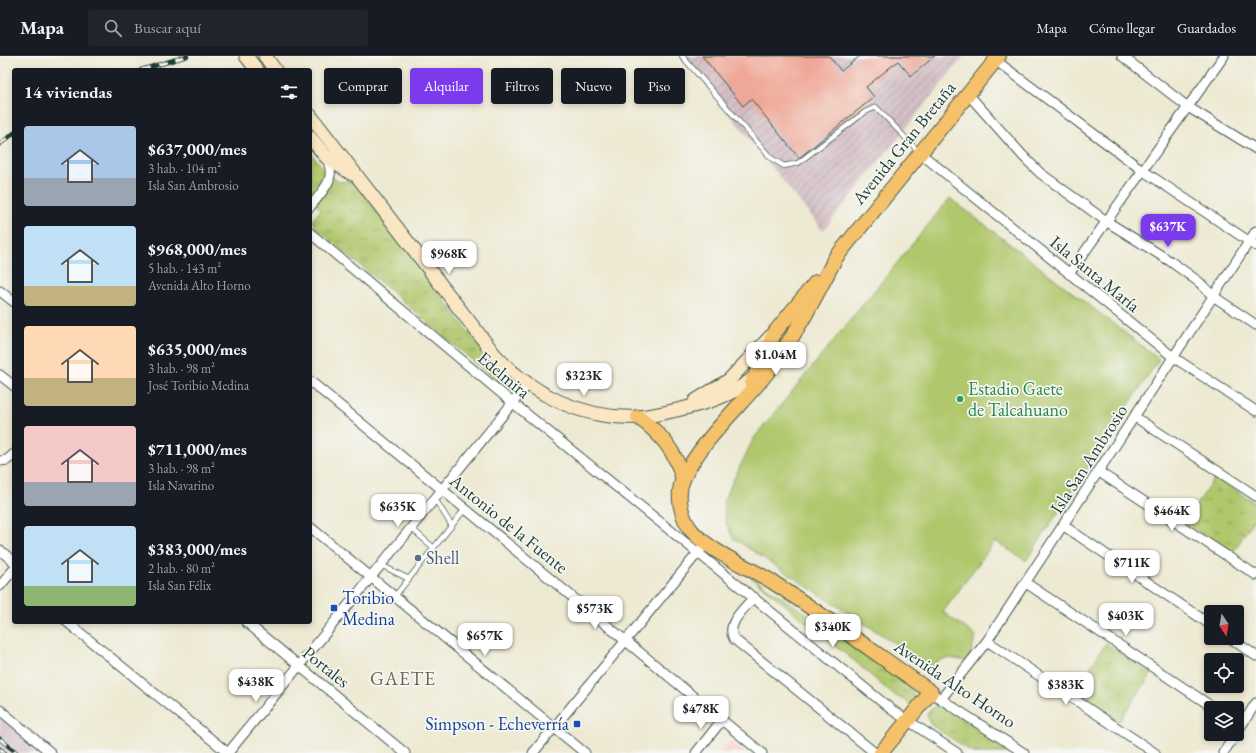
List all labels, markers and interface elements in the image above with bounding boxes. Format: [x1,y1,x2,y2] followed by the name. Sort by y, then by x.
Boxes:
[88,10,368,46] search box
[20,15,64,40] text: Mapa
[102,17,124,39] icon: search
[134,18,201,37] text: Buscar aquí
[1036,19,1067,37] text: Mapa
[1089,19,1155,37] text: Cómo llegar
[1177,19,1236,37] text: Guardados
[324,68,402,104] chip: Comprar
[410,68,483,104] chip: Alquilar
[491,68,553,104] chip: Filtros
[561,68,626,104] chip: Nuevo
[634,68,685,104] chip: Piso
[846,76,961,210] street label: Avenida Gran Bretaña
[24,81,112,103] text: 14 viviendas
[278,81,300,103] icon: filters
[148,138,247,160] text: $637,000/mes
[56,142,104,190] icon: home
[148,160,221,177] text: 3 hab. · 104 m²
[148,177,239,194] text: Isla San Ambrosio
[1140,214,1196,248] pin: $637K
[1150,218,1186,235] text: $637K
[1046,230,1146,317] street label: Isla Santa María
[148,238,247,260] text: $968,000/mes
[421,241,477,275] pin: $968K
[56,242,104,290] icon: home
[431,245,467,262] text: $968K
[148,260,221,277] text: 5 hab. · 143 m²
[148,277,251,294] text: Avenida Alto Horno
[148,338,247,360] text: $635,000/mes
[56,342,104,390] icon: home
[743,342,809,376] pin: $1.04M
[473,346,536,404] street label: Edelmira
[755,346,797,363] text: $1.04M
[148,360,215,377] text: 3 hab. · 98 m²
[556,363,612,397] pin: $323K
[566,367,602,384] text: $323K
[148,377,249,394] text: José Toribio Medina
[968,377,1068,421] place label: Estadio Gaete de Talcahuano
[955,394,965,404] marker: Estadio Gaete de Talcahuano
[1045,400,1132,518] street label: Isla San Ambrosio
[148,438,247,460] text: $711,000/mes
[56,442,104,490] icon: home
[148,460,215,477] text: 3 hab. · 98 m²
[445,468,573,578] street label: Antonio de la Fuente
[148,477,214,494] text: Isla Navarino
[370,494,426,528] pin: $635K
[380,498,416,515] text: $635K
[1144,498,1200,532] pin: $464K
[1154,502,1190,519] text: $464K
[148,538,247,560] text: $383,000/mes
[56,542,104,590] icon: home
[426,546,459,569] place label: Shell
[1104,550,1160,584] pin: $711K
[413,553,423,563] marker: Shell
[1114,554,1150,571] text: $711K
[148,560,215,577] text: 2 hab. · 80 m²
[148,577,211,594] text: Isla San Félix
[342,586,396,630] place label: Toribio Medina
[567,596,623,630] pin: $573K
[577,600,613,617] text: $573K
[329,603,339,613] marker: Toribio Medina
[1098,603,1154,637] pin: $403K
[1204,605,1244,645] north arrow
[1204,605,1244,741] map controls
[1108,607,1144,624] text: $403K
[805,614,861,648] pin: $340K
[815,618,851,635] text: $340K
[457,623,513,657] pin: $657K
[467,627,503,644] text: $657K
[889,634,1021,733] street label: Avenida Alto Horno
[298,641,355,693] street label: Portales
[1204,653,1244,693] button: locate
[370,666,436,691] district label: GAETE
[228,669,284,703] pin: $438K
[1038,672,1094,706] pin: $383K
[238,673,274,690] text: $438K
[1048,676,1084,693] text: $383K
[673,696,729,730] pin: $478K
[683,700,719,717] text: $478K
[1204,701,1244,741] button: layers
[425,712,570,735] place label: Simpson - Echeverría
[572,719,582,729] marker: Simpson - Echeverría

